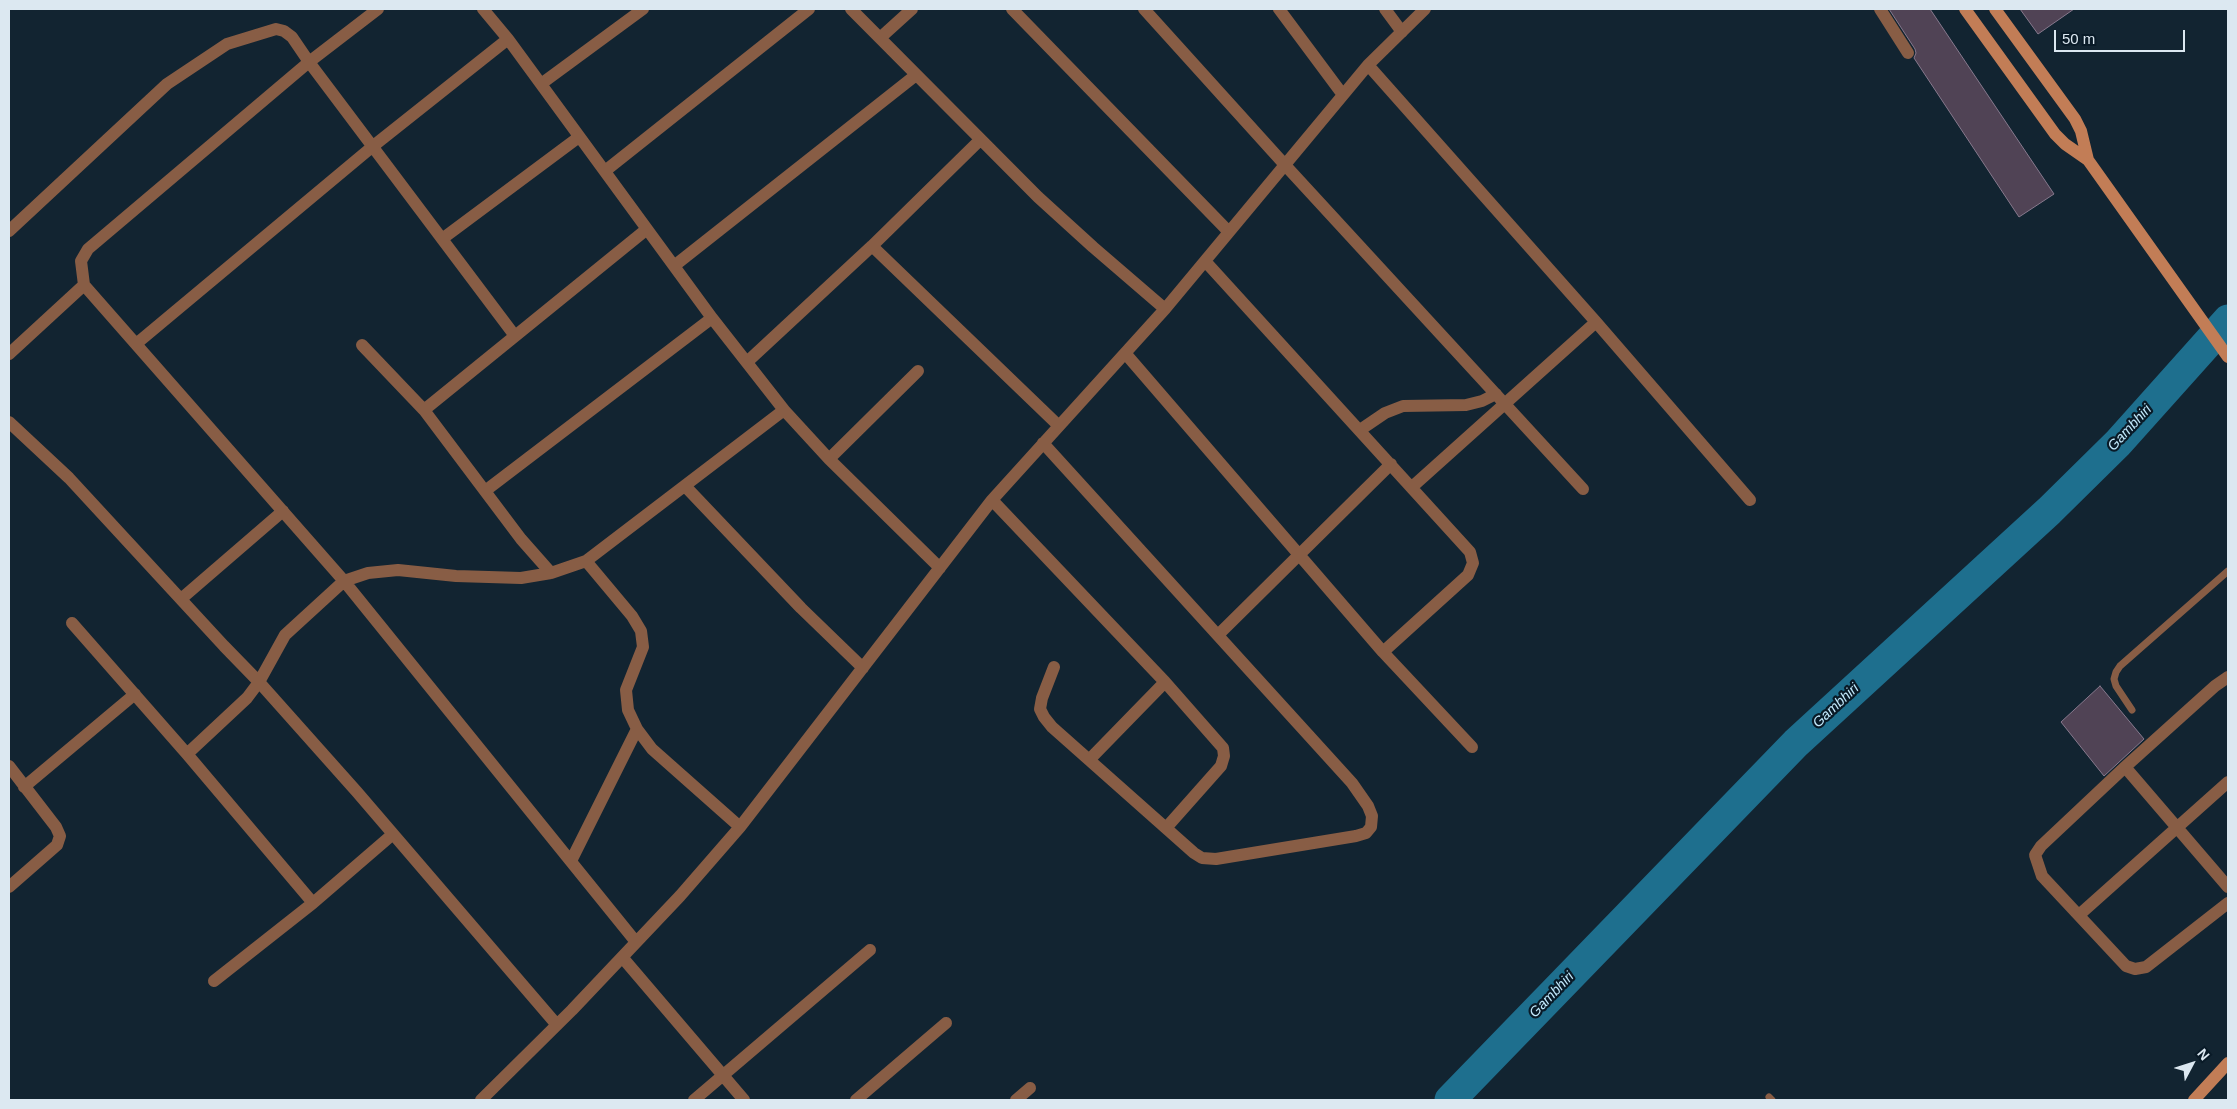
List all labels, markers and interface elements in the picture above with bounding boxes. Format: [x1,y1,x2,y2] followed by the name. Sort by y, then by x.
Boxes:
[2057,20,2188,52] scale bar
[2062,30,2095,47] text: 50 m
[2104,402,2156,454] water label: Gambhiri
[1810,680,1862,732] water label: Gambhiri
[1526,969,1578,1021] water label: Gambhiri
[2167,1039,2217,1089] north arrow
[2194,1045,2213,1063] text: N

